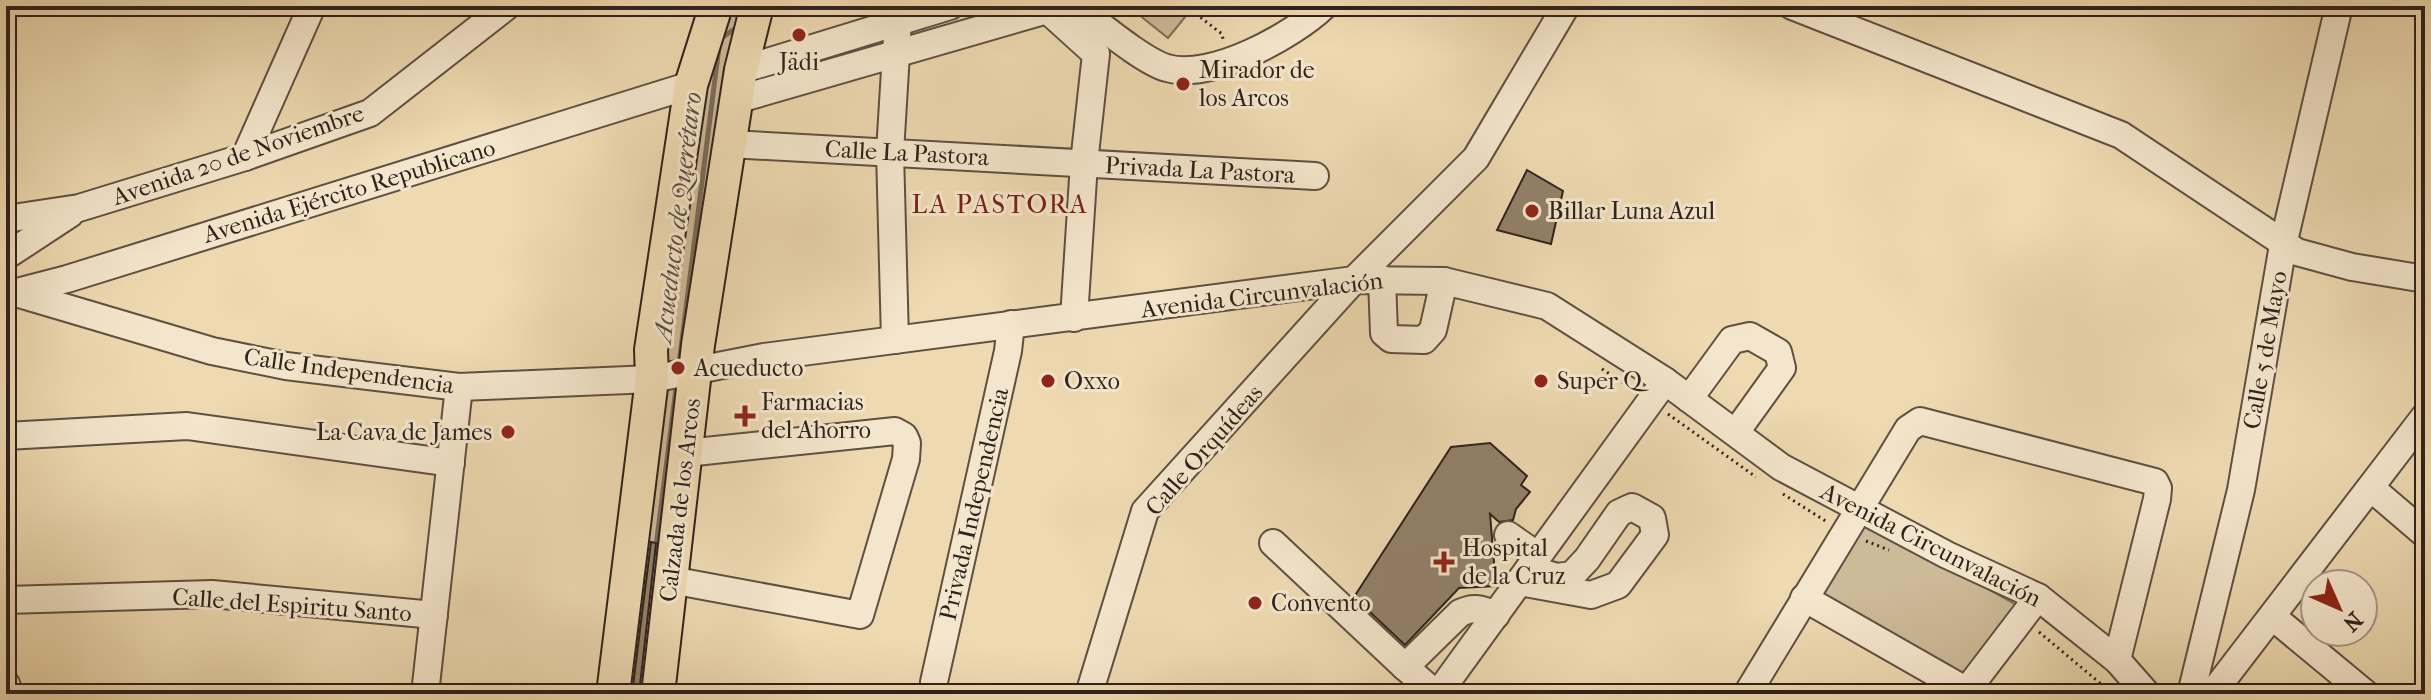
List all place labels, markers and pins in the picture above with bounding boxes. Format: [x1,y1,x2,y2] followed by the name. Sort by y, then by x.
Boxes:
[790,26,808,44] marker: Jädi
[777,48,819,76] place label: Jädi
[1198,56,1315,112] place label: Mirador de los Arcos
[1174,75,1192,93] marker: Mirador de los Arcos
[1548,197,1715,225] place label: Billar Luna Azul
[1523,202,1541,220] marker: Billar Luna Azul
[693,354,803,382] place label: Acueducto
[669,359,687,377] marker: Acueducto
[1064,367,1120,395] place label: Oxxo
[1557,367,1649,395] place label: Super Q
[1039,372,1057,390] marker: Oxxo
[1532,372,1550,390] marker: Super Q
[761,388,871,444] place label: Farmacias del Ahorro
[736,407,754,425] marker: Farmacias del Ahorro
[316,418,492,446] place label: La Cava de James
[499,423,517,441] marker: La Cava de James
[1462,534,1566,590] place label: Hospital de la Cruz
[1433,551,1455,573] marker: Hospital de la Cruz
[1271,589,1371,617] place label: Convento
[1246,594,1264,612] marker: Convento

